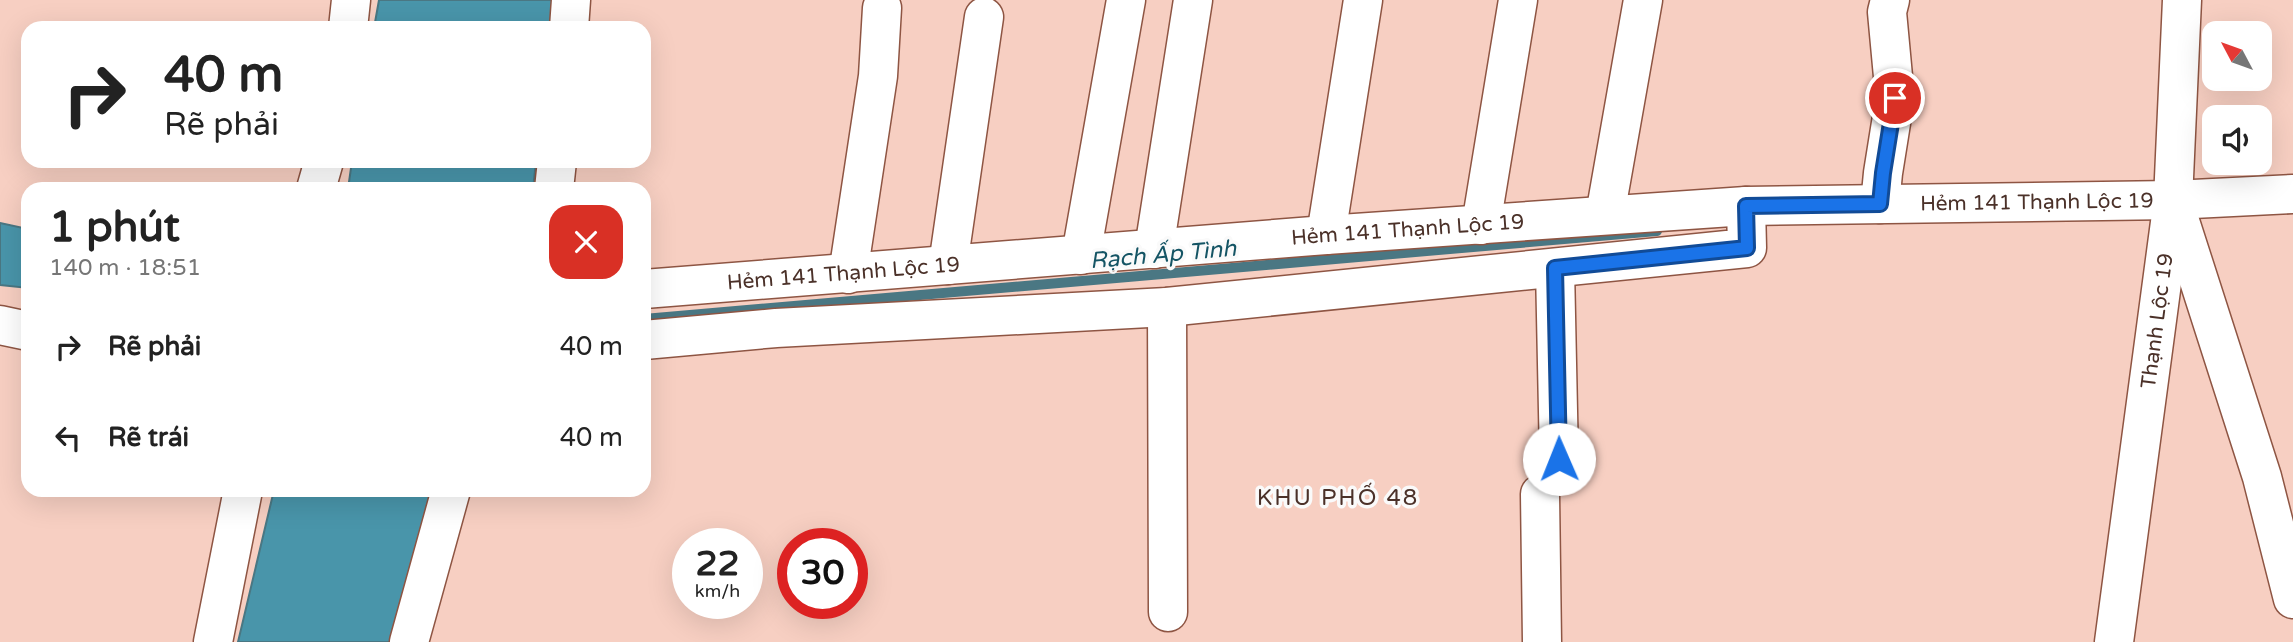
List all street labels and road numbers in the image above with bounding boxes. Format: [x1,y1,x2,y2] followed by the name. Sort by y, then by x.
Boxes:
[1920,188,2154,216] street label: Hẻm 141 Thạnh Lộc 19
[1290,209,1525,250] street label: Hẻm 141 Thạnh Lộc 19
[726,252,961,295] street label: Hẻm 141 Thạnh Lộc 19
[2135,252,2178,390] street label: Thạnh Lộc 19

